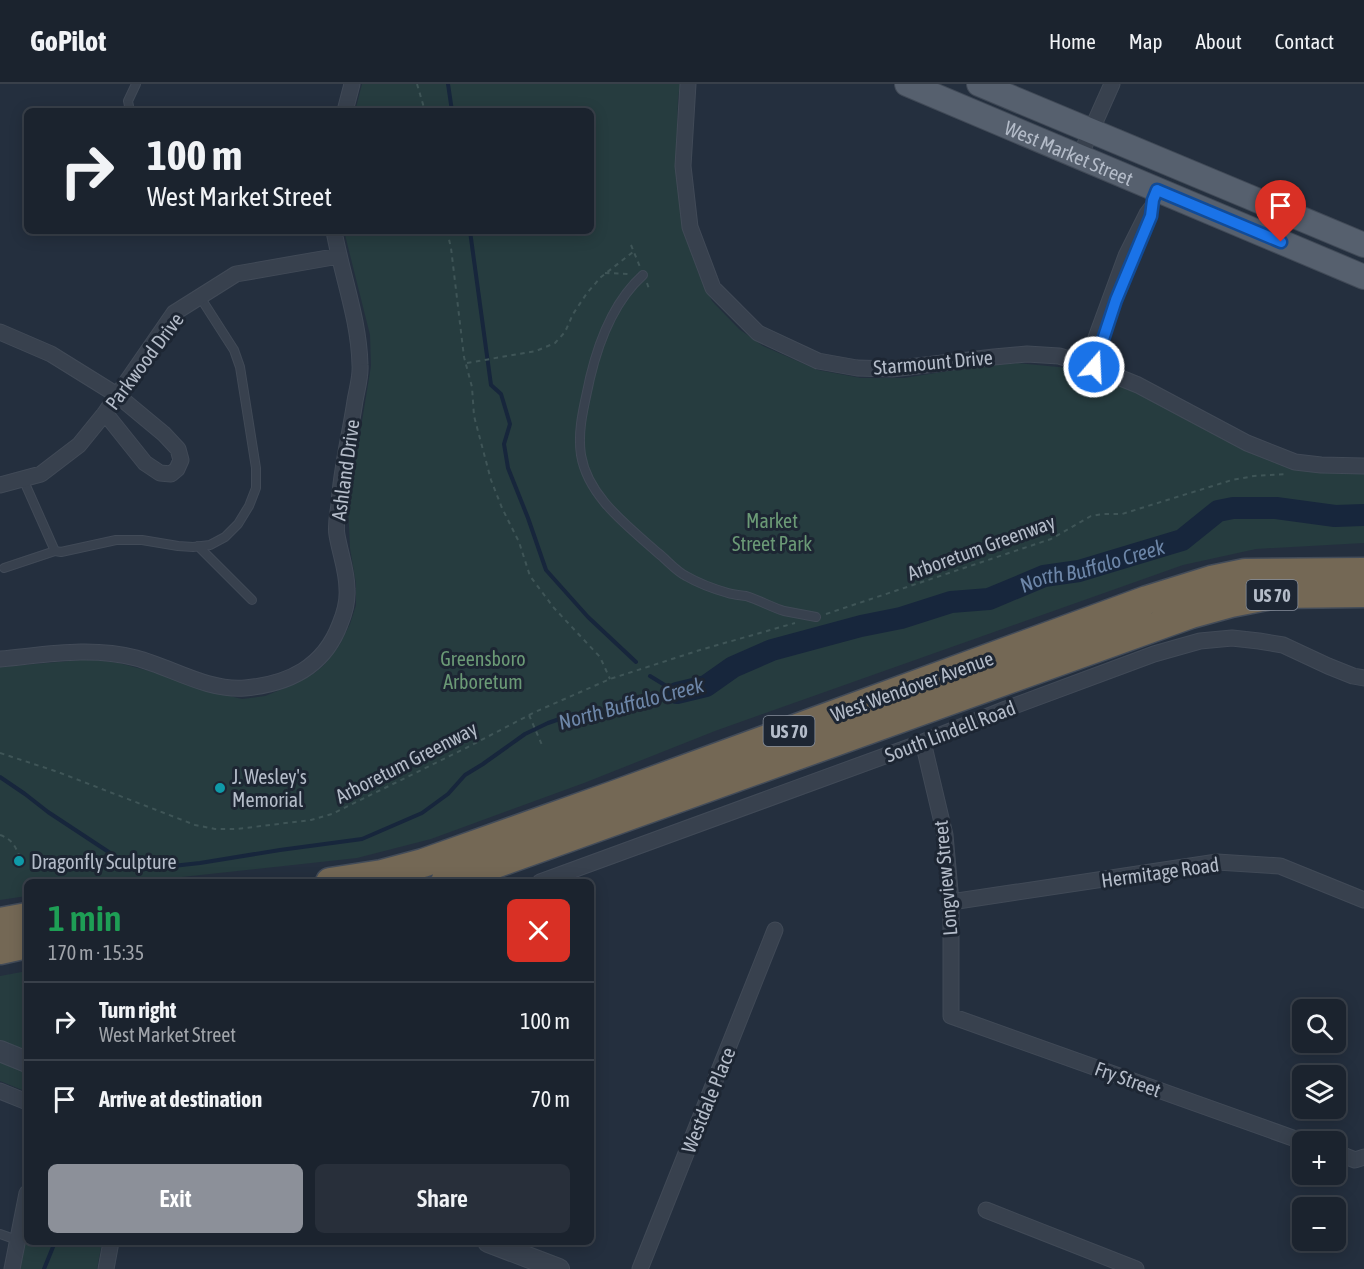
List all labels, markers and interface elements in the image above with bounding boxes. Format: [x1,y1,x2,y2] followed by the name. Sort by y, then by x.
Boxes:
[30,25,106,57] text: GoPilot
[1049,29,1096,53] text: Home
[1129,29,1163,53] text: Map
[1196,29,1242,53] text: About
[1275,29,1334,53] text: Contact
[1001,115,1137,190] street label: West Market Street
[147,131,242,179] text: 100 m
[48,132,126,210] icon: right
[1255,180,1306,242] pin
[147,181,332,212] text: West Market Street
[1264,189,1297,222] icon: arrive
[100,308,188,414] street label: Parkwood Drive
[1062,335,1126,399] position arrow
[872,345,994,379] street label: Starmount Drive
[327,418,363,522] street label: Ashland Drive
[732,509,812,555] park label: Market Street Park
[904,510,1058,584] street label: Arboretum Greenway
[1016,534,1168,597] water label: North Buffalo Creek
[1246,580,1298,610] road number: US 70
[828,646,996,726] street label: West Wendover Avenue
[440,647,526,693] park label: Greensboro Arboretum
[556,672,707,734] water label: North Buffalo Creek
[882,696,1018,766] street label: South Lindell Road
[331,716,481,808] street label: Arboretum Greenway
[764,716,814,746] road number: US 70
[232,765,307,811] place label: J. Wesley's Memorial
[213,781,227,795] marker: J. Wesley's Memorial
[928,819,961,937] street label: Longview Street
[31,850,177,873] place label: Dragonfly Sculpture
[1100,852,1220,892] street label: Hermitage Road
[12,854,26,868] marker: Dragonfly Sculpture
[48,897,122,939] text: 1 min
[507,899,570,962] button: close
[48,941,144,964] text: 170 m · 15:35
[99,997,176,1023] text: Turn right
[1292,999,1346,1251] map controls
[1292,999,1346,1053] button: search
[48,1005,81,1038] icon: right
[520,1008,570,1034] text: 100 m
[99,1023,236,1046] text: West Market Street
[676,1044,740,1156] street label: Westdale Place
[1092,1056,1164,1102] street label: Fry Street
[1292,1065,1346,1119] button: layers
[48,1083,81,1116] icon: arrive
[99,1086,262,1112] text: Arrive at destination
[530,1086,570,1112] text: 70 m
[1292,1131,1346,1185] button: +
[48,1164,303,1233] button: Exit
[315,1164,570,1233] button: Share
[1292,1197,1346,1251] button: −

